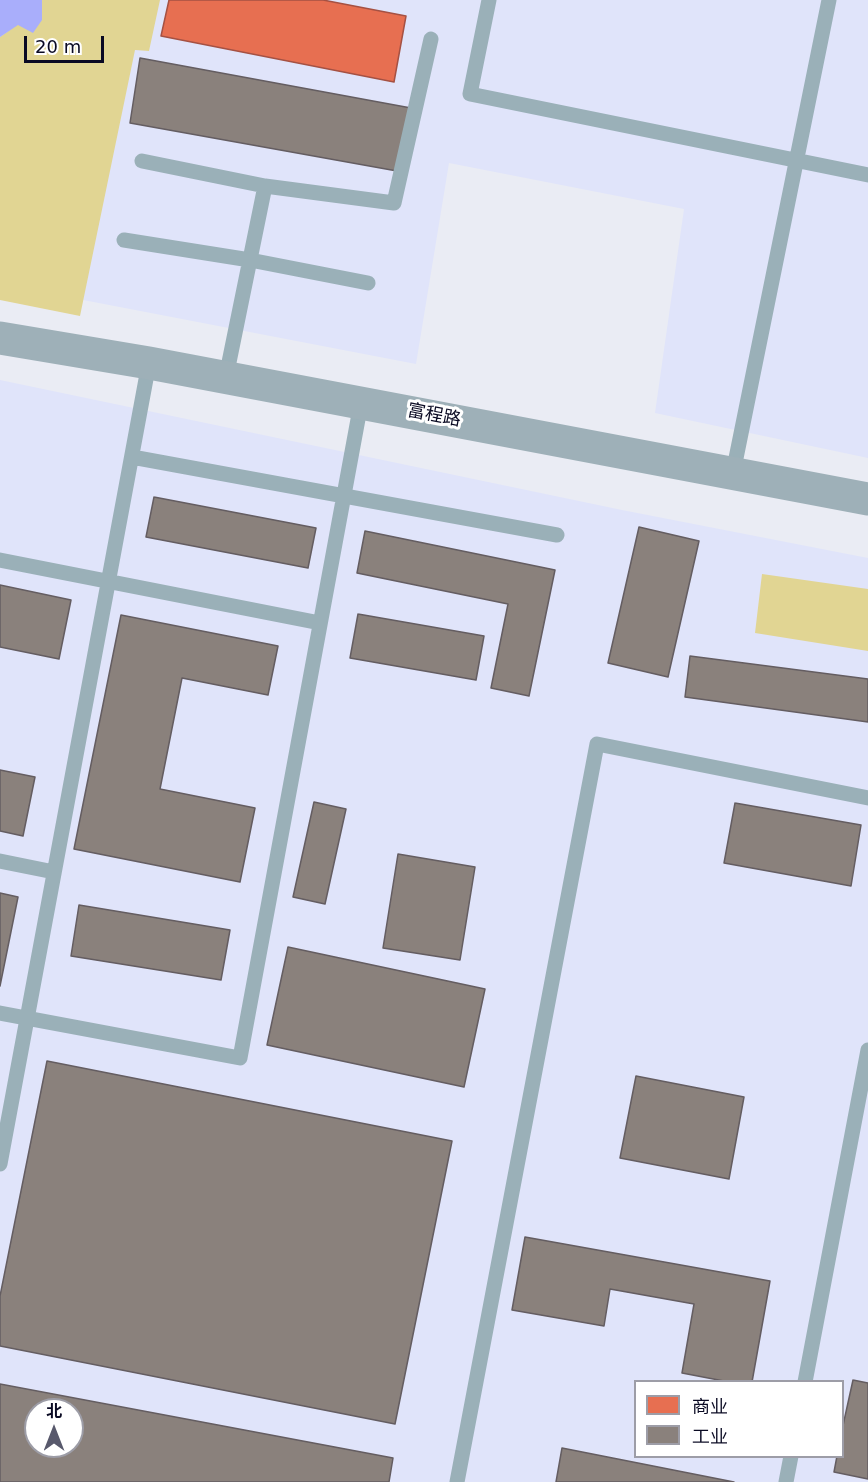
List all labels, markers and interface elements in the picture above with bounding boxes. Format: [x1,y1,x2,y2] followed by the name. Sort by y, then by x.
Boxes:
[27,24,106,62] scale bar
[35,36,81,57] text: 20 m
[405,400,463,432] street label: 富程路
[634,1380,844,1458] legend
[692,1396,728,1417] text: 商业
[24,1398,84,1458] north arrow
[46,1402,62,1421] text: 北
[692,1426,728,1447] text: 工业

